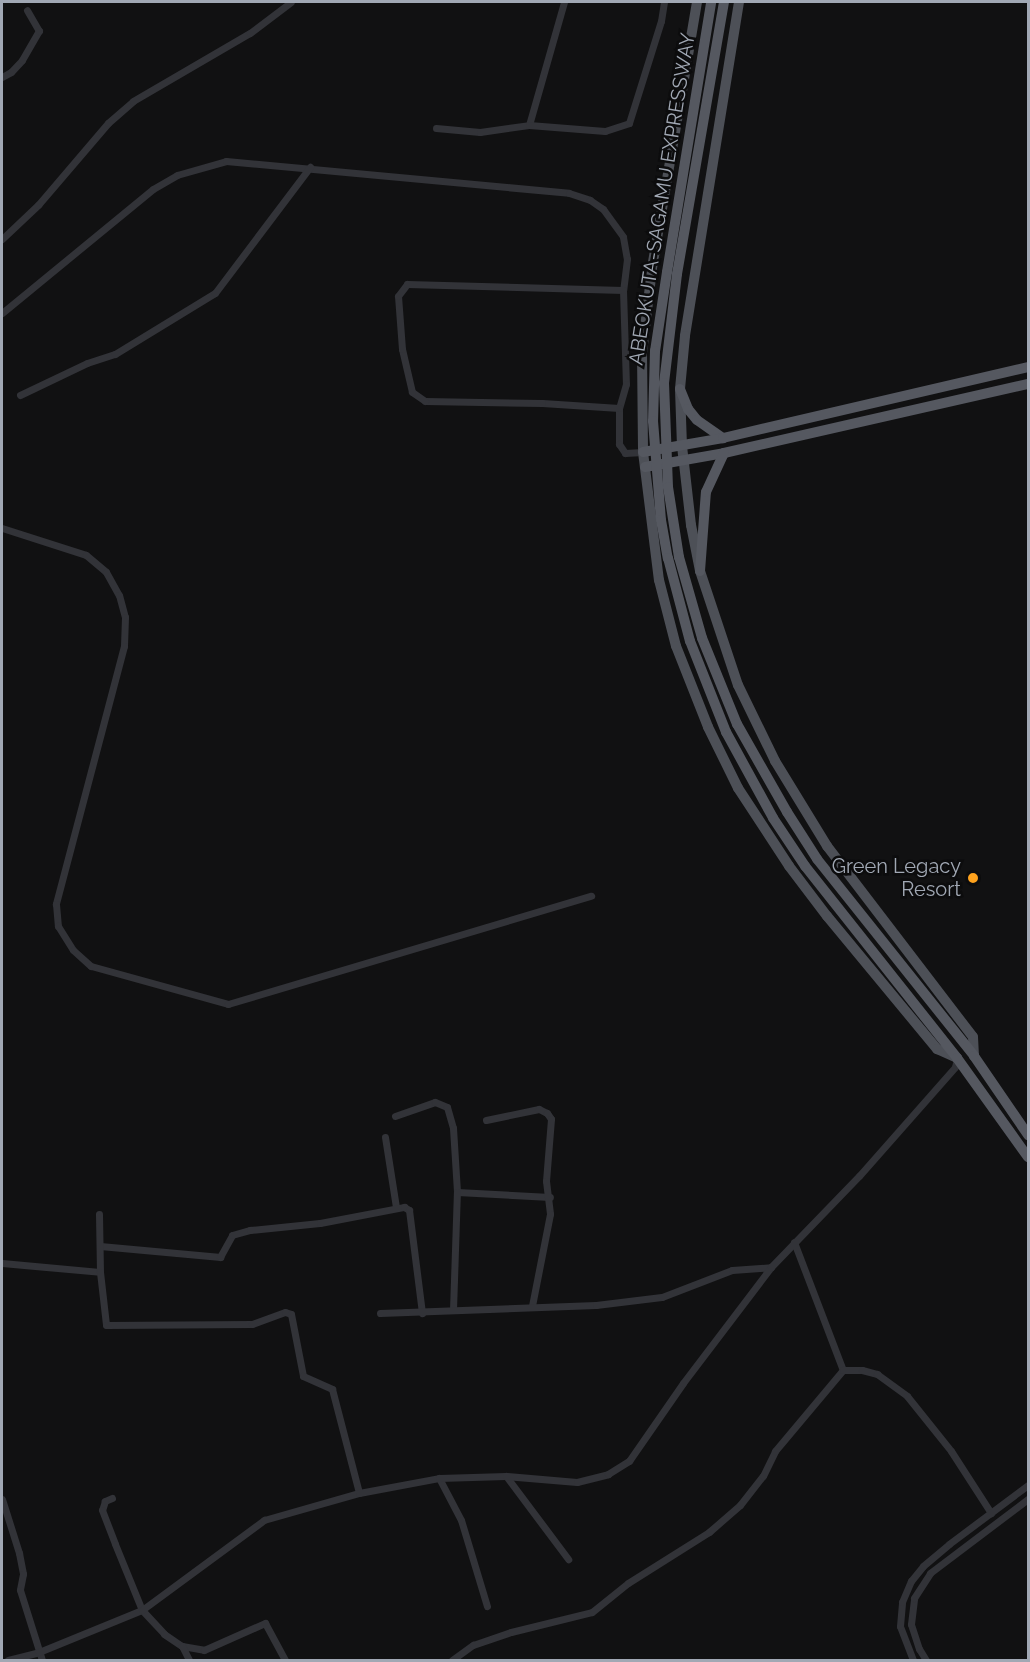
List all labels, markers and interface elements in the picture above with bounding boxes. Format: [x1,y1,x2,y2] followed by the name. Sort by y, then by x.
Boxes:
[624,31,700,367] street label: ABEOKUTA-SAGAMU EXPRESSWAY
[832,855,961,902] place label: Green Legacy Resort
[966,871,980,885] marker: Green Legacy Resort

